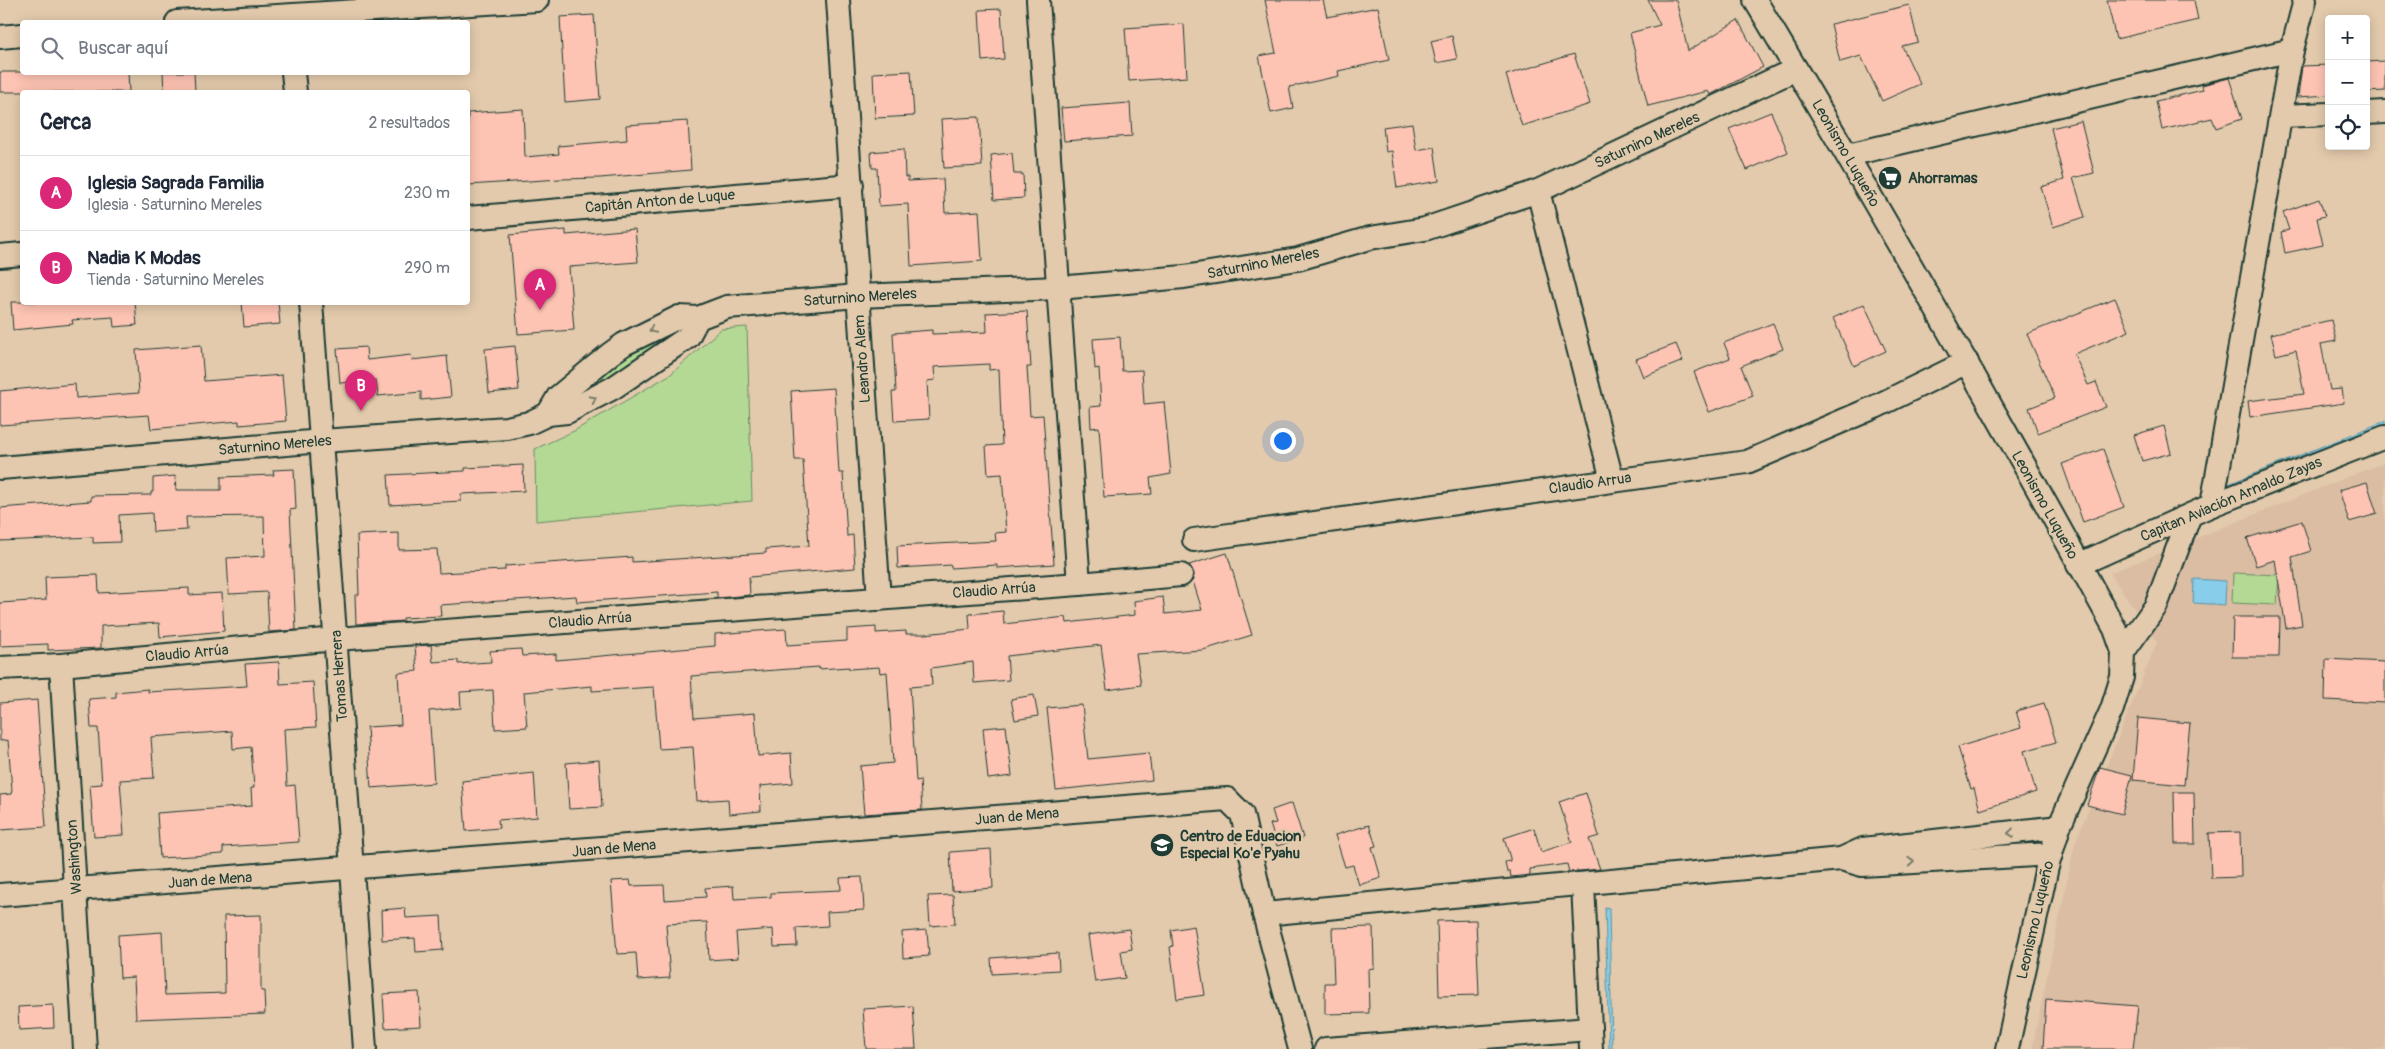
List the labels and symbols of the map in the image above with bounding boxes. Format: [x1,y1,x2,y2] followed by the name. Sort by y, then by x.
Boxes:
[1807,96,1884,210] street label: Leonismo Luqueño
[1592,108,1703,173] street label: Saturnino Mereles
[1877,165,1903,191] supermarket icon: Ahorramas
[1908,169,1978,188] place label: Ahorramas
[584,185,737,218] street label: Capitán Anton de Luque
[1205,243,1321,284] street label: Saturnino Mereles
[524,269,556,310] pin: A
[803,284,918,311] street label: Saturnino Mereles
[850,314,875,404] street label: Leandro Alem
[648,324,657,334] one-way arrow
[345,370,377,411] pin: B
[588,395,597,405] one-way arrow
[1270,428,1296,454] your location
[218,431,333,460] street label: Saturnino Mereles
[2007,448,2082,563] street label: Leonismo Luqueño
[2137,452,2325,546] street label: Capitan Aviación Arnaldo Zayas
[1547,468,1633,499] street label: Claudio Arrua
[952,578,1036,603] street label: Claudio Arrúa
[548,608,632,633] street label: Claudio Arrúa
[327,629,352,722] street label: Tomas Herrera
[145,640,230,667] street label: Claudio Arrúa
[974,803,1060,830] street label: Juan de Mena
[62,819,87,895] street label: Washington
[1180,827,1302,863] place label: Centro de Eduacion Especial Ko'e Pyahu
[2007,827,2015,838] one-way arrow
[1149,832,1175,858] school or university icon: Centro de Eduacion Especial Ko'e Pyahu
[571,835,657,862] street label: Juan de Mena
[1907,857,1915,868] one-way arrow
[2013,859,2058,981] street label: Leonismo Luqueño
[167,868,253,893] street label: Juan de Mena

